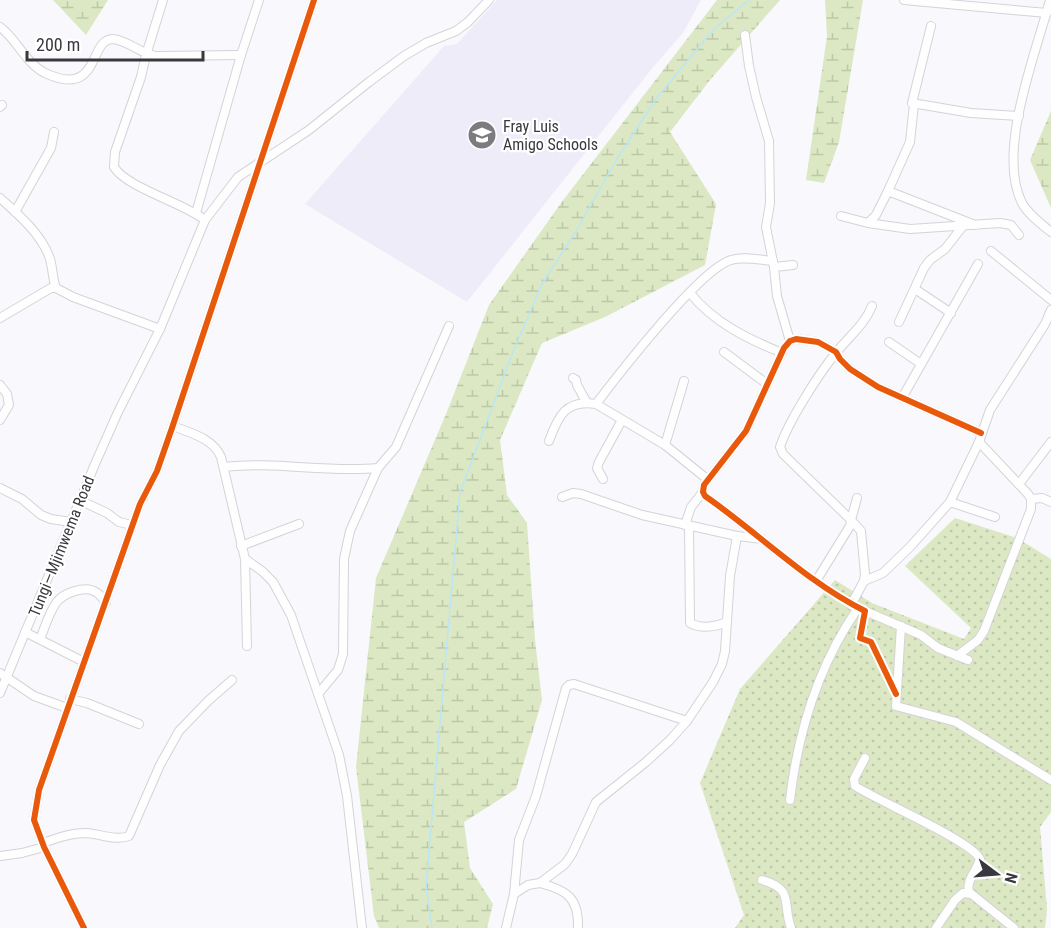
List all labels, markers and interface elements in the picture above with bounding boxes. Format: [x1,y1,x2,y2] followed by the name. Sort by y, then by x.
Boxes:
[27,24,202,62] scale bar
[36,34,80,55] text: 200 m
[503,117,598,154] place label: Fray Luis Amigo Schools
[466,119,498,151] school or university icon: Fray Luis Amigo Schools
[25,473,98,619] street label: Tungi—Mjimwema Road
[967,844,1027,904] north arrow
[1000,871,1021,885] text: N

